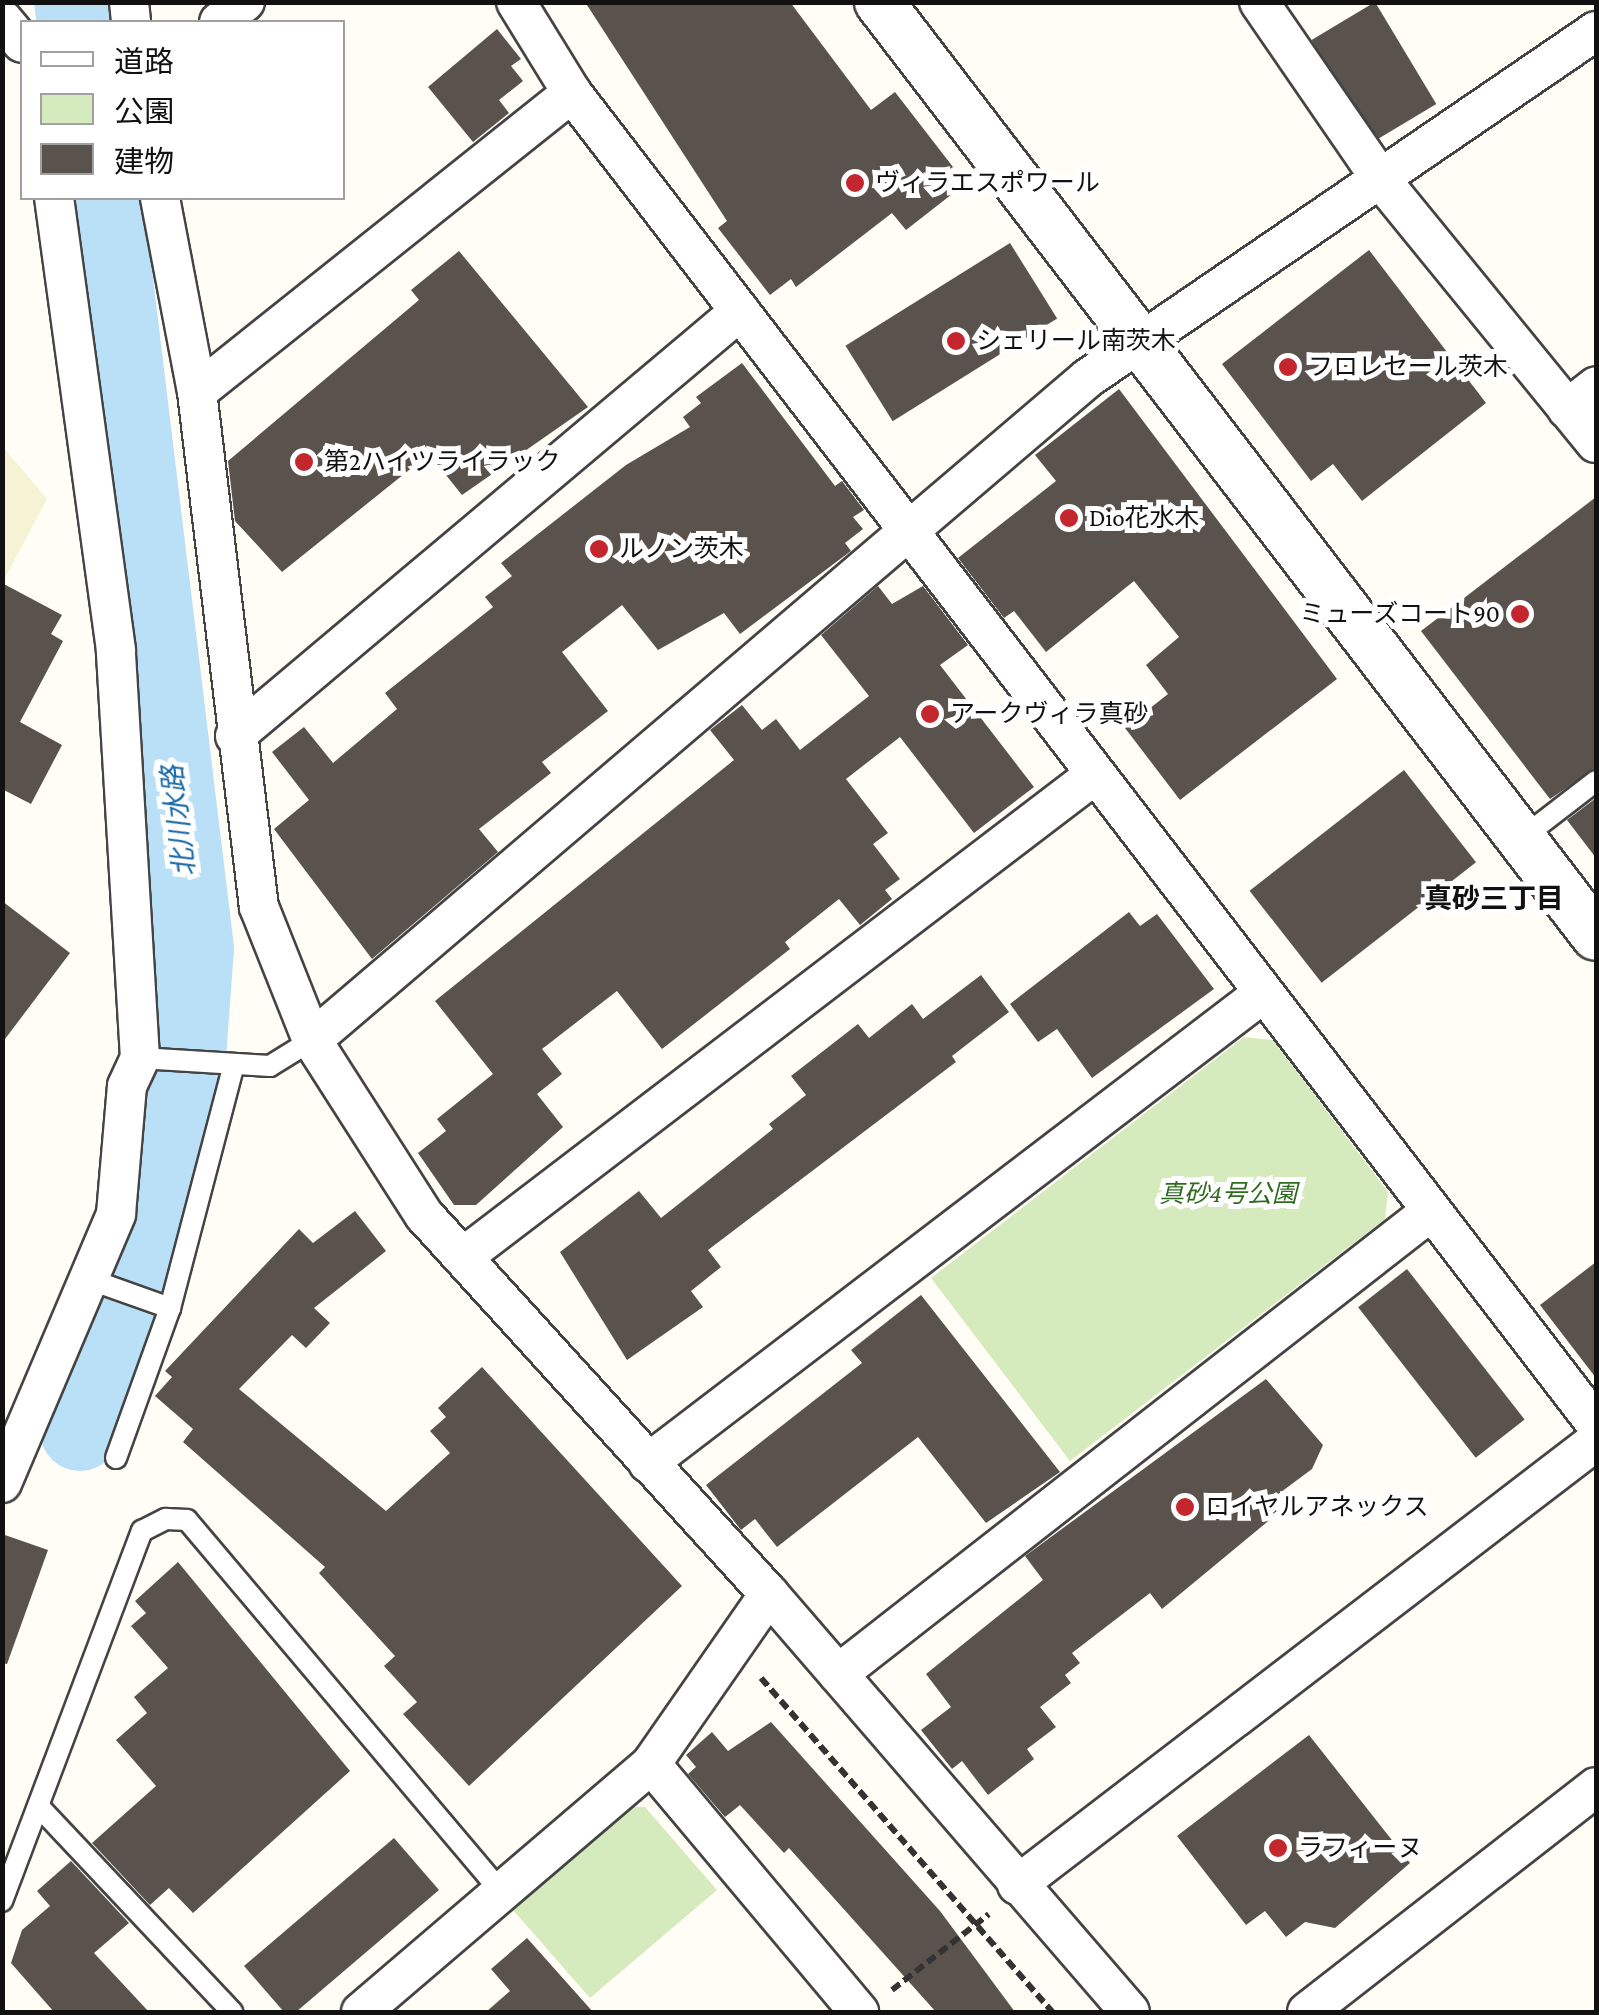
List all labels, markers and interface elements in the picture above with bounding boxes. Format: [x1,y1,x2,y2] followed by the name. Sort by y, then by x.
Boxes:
[20,20,345,200] legend
[114,45,174,78] text: 道路
[114,95,174,128] text: 公園
[114,145,174,178] text: 建物
[875,168,1100,198] place label: ヴィラエスポワール
[844,172,866,194] marker: ヴィラエスポワール
[976,326,1176,356] place label: シェリール南茨木
[945,330,967,352] marker: シェリール南茨木
[1308,352,1508,382] place label: フロレセール茨木
[1277,356,1299,378] marker: フロレセール茨木
[324,447,561,477] place label: 第2ハイツライラック
[293,451,315,473] marker: 第2ハイツライラック
[1089,503,1200,533] place label: Dio花水木
[1058,507,1080,529] marker: Dio花水木
[619,534,744,564] place label: ルノン茨木
[588,538,610,560] marker: ルノン茨木
[1298,599,1500,629] place label: ミューズコート90
[1509,603,1531,625] marker: ミューズコート90
[950,699,1148,729] place label: アークヴィラ真砂
[919,703,941,725] marker: アークヴィラ真砂
[156,763,202,879] water label: 北川水路
[1424,882,1564,916] district label: 真砂三丁目
[1159,1179,1297,1209] park label: 真砂4号公園
[1205,1492,1430,1522] place label: ロイヤルアネックス
[1174,1496,1196,1518] marker: ロイヤルアネックス
[1298,1833,1423,1863] place label: ラフィーヌ
[1267,1837,1289,1859] marker: ラフィーヌ

